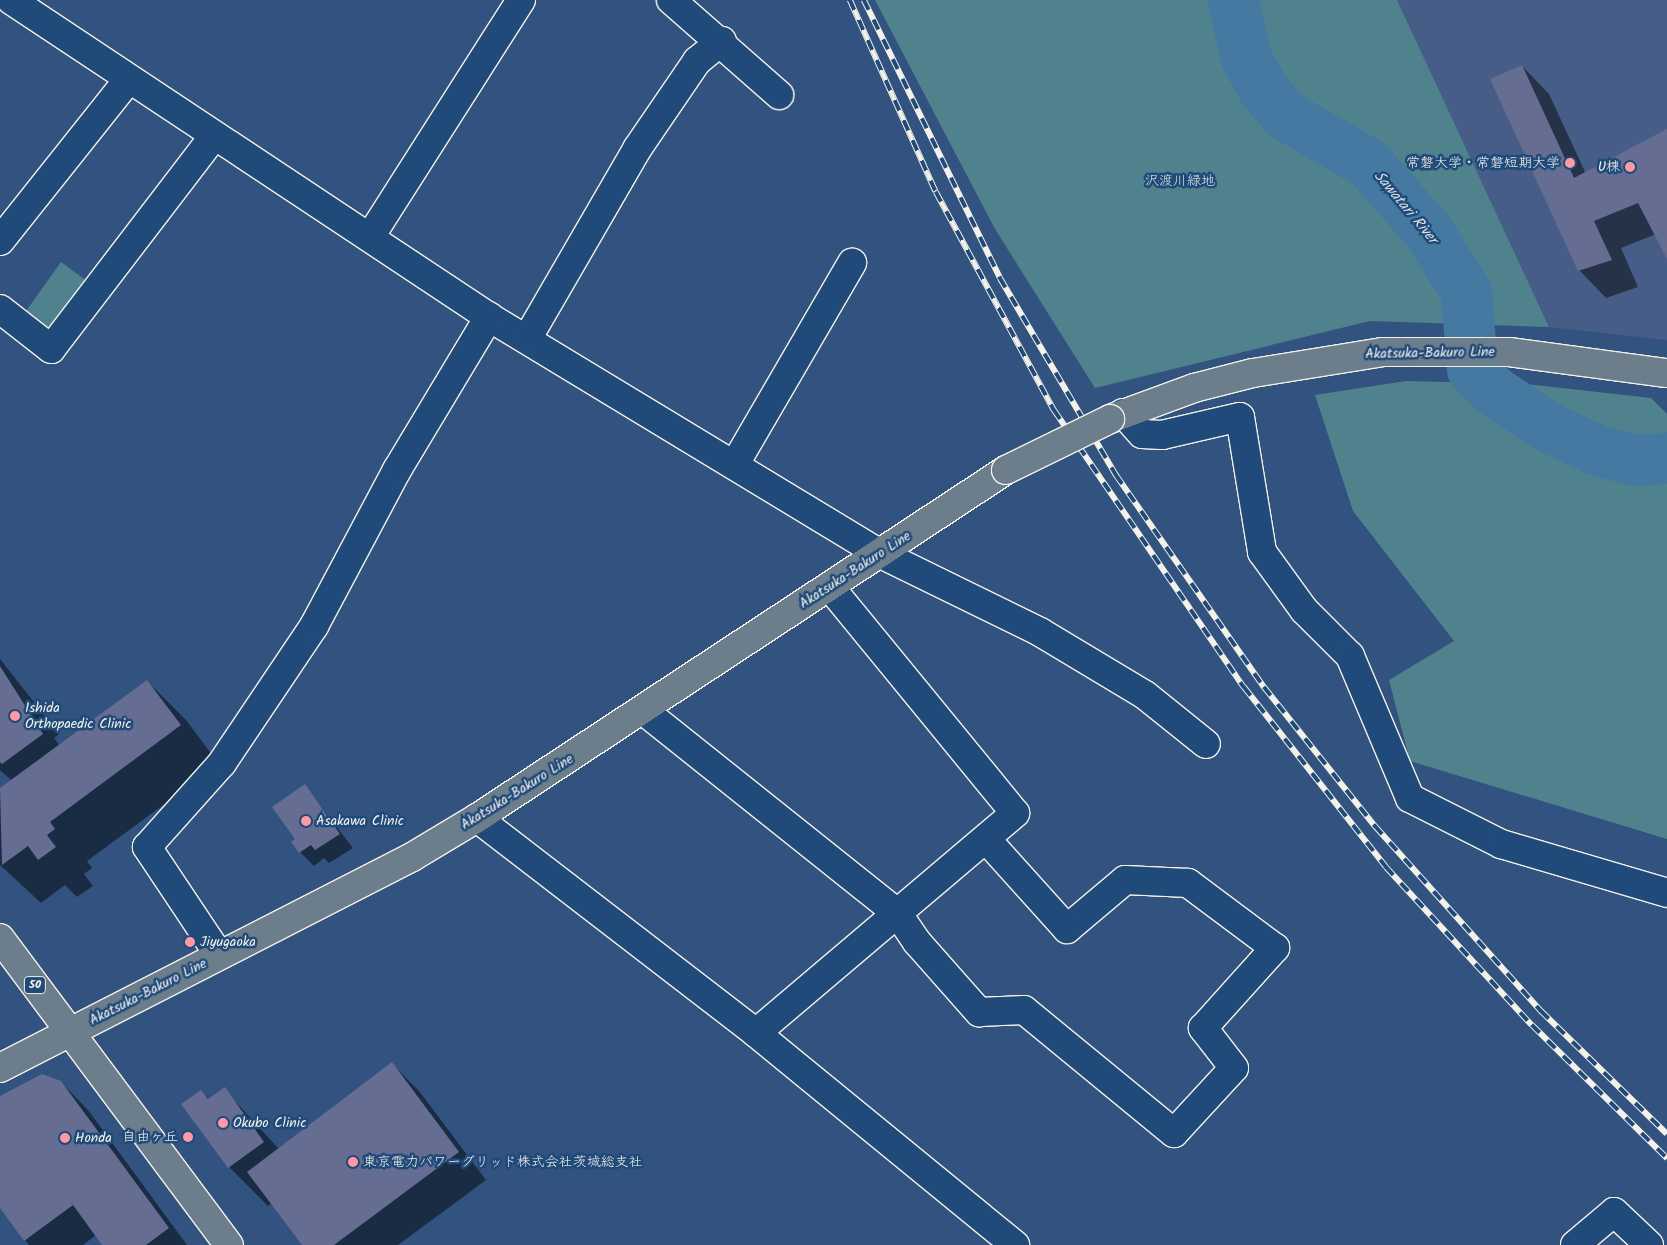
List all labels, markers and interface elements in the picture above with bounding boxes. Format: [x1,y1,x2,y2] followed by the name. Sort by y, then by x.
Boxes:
[1406,155,1560,171] place label: 常磐大学・常磐短期大学
[1564,157,1576,169] marker: 常磐大学・常磐短期大学
[1598,159,1620,175] place label: U棟
[1624,161,1636,173] marker: U棟
[1369,168,1441,248] water label: Sawatari River
[1145,173,1215,189] park label: 沢渡川緑地
[1365,343,1495,363] street label: Akatsuka-Bakuro Line
[796,528,914,612] street label: Akatsuka-Bakuro Line
[25,700,131,732] place label: Ishida Orthopaedic Clinic
[9,710,21,722] marker: Ishida Orthopaedic Clinic
[458,751,576,833] street label: Akatsuka-Bakuro Line
[316,813,404,829] place label: Asakawa Clinic
[300,815,312,827] marker: Asakawa Clinic
[200,934,256,950] place label: Jiyugaoka
[184,936,196,948] marker: Jiyugaoka
[87,955,209,1029] street label: Akatsuka-Bakuro Line
[24,976,46,994] road number: 50
[233,1115,306,1131] place label: Okubo Clinic
[217,1117,229,1129] marker: Okubo Clinic
[122,1129,178,1145] place label: 自由ヶ丘
[75,1130,112,1146] place label: Honda
[182,1131,194,1143] marker: 自由ヶ丘
[59,1132,71,1144] marker: Honda
[363,1154,643,1170] place label: 東京電力パワーグリッド株式会社茨城総支社
[347,1156,359,1168] marker: 東京電力パワーグリッド株式会社茨城総支社

